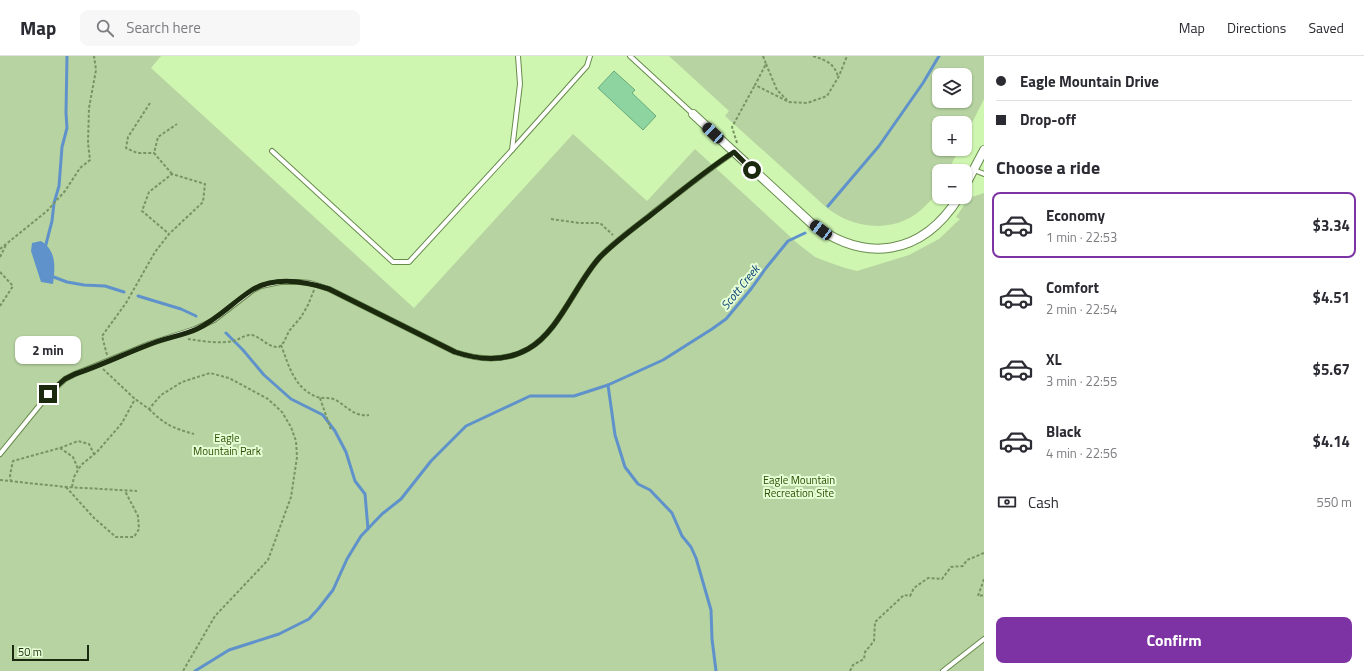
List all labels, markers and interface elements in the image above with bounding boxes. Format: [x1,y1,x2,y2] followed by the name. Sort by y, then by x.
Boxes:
[80,10,360,46] search box
[20,13,56,42] text: Map
[126,16,201,39] text: Search here
[94,17,116,39] icon: search
[1179,17,1205,38] text: Map
[1227,17,1286,38] text: Directions
[1308,17,1344,38] text: Saved
[932,68,972,204] map controls
[932,68,972,108] button: layers
[1020,70,1159,93] text: Eagle Mountain Drive
[1020,108,1076,131] text: Drop-off
[932,116,972,156] button: +
[700,120,726,146] car
[996,154,1100,181] text: Choose a ride
[743,161,761,179] route start
[932,164,972,204] button: −
[1046,204,1105,227] text: Economy
[998,207,1034,243] icon: car
[1313,214,1350,237] text: $3.34
[808,218,834,242] car
[1046,227,1117,247] text: 1 min · 22:53
[716,259,765,314] water label: Scott Creek
[1046,276,1099,299] text: Comfort
[998,279,1034,315] icon: car
[1313,286,1350,309] text: $4.51
[1046,299,1117,319] text: 2 min · 22:54
[15,336,81,364] callout: 2 min
[32,340,64,360] text: 2 min
[1046,348,1062,371] text: XL
[998,351,1034,387] icon: car
[1313,358,1350,381] text: $5.67
[1046,371,1117,391] text: 3 min · 22:55
[39,385,57,403] route end
[1046,420,1081,443] text: Black
[998,423,1034,459] icon: car
[193,430,262,459] park label: Eagle Mountain Park
[1313,430,1350,453] text: $4.14
[1046,443,1117,463] text: 4 min · 22:56
[763,472,835,501] park label: Eagle Mountain Recreation Site
[996,491,1018,513] icon: cash
[1028,491,1059,514] text: Cash
[1316,492,1352,512] text: 550 m
[996,617,1352,663] button: Confirm
[12,643,89,662] scale bar
[18,644,42,660] text: 50 m

